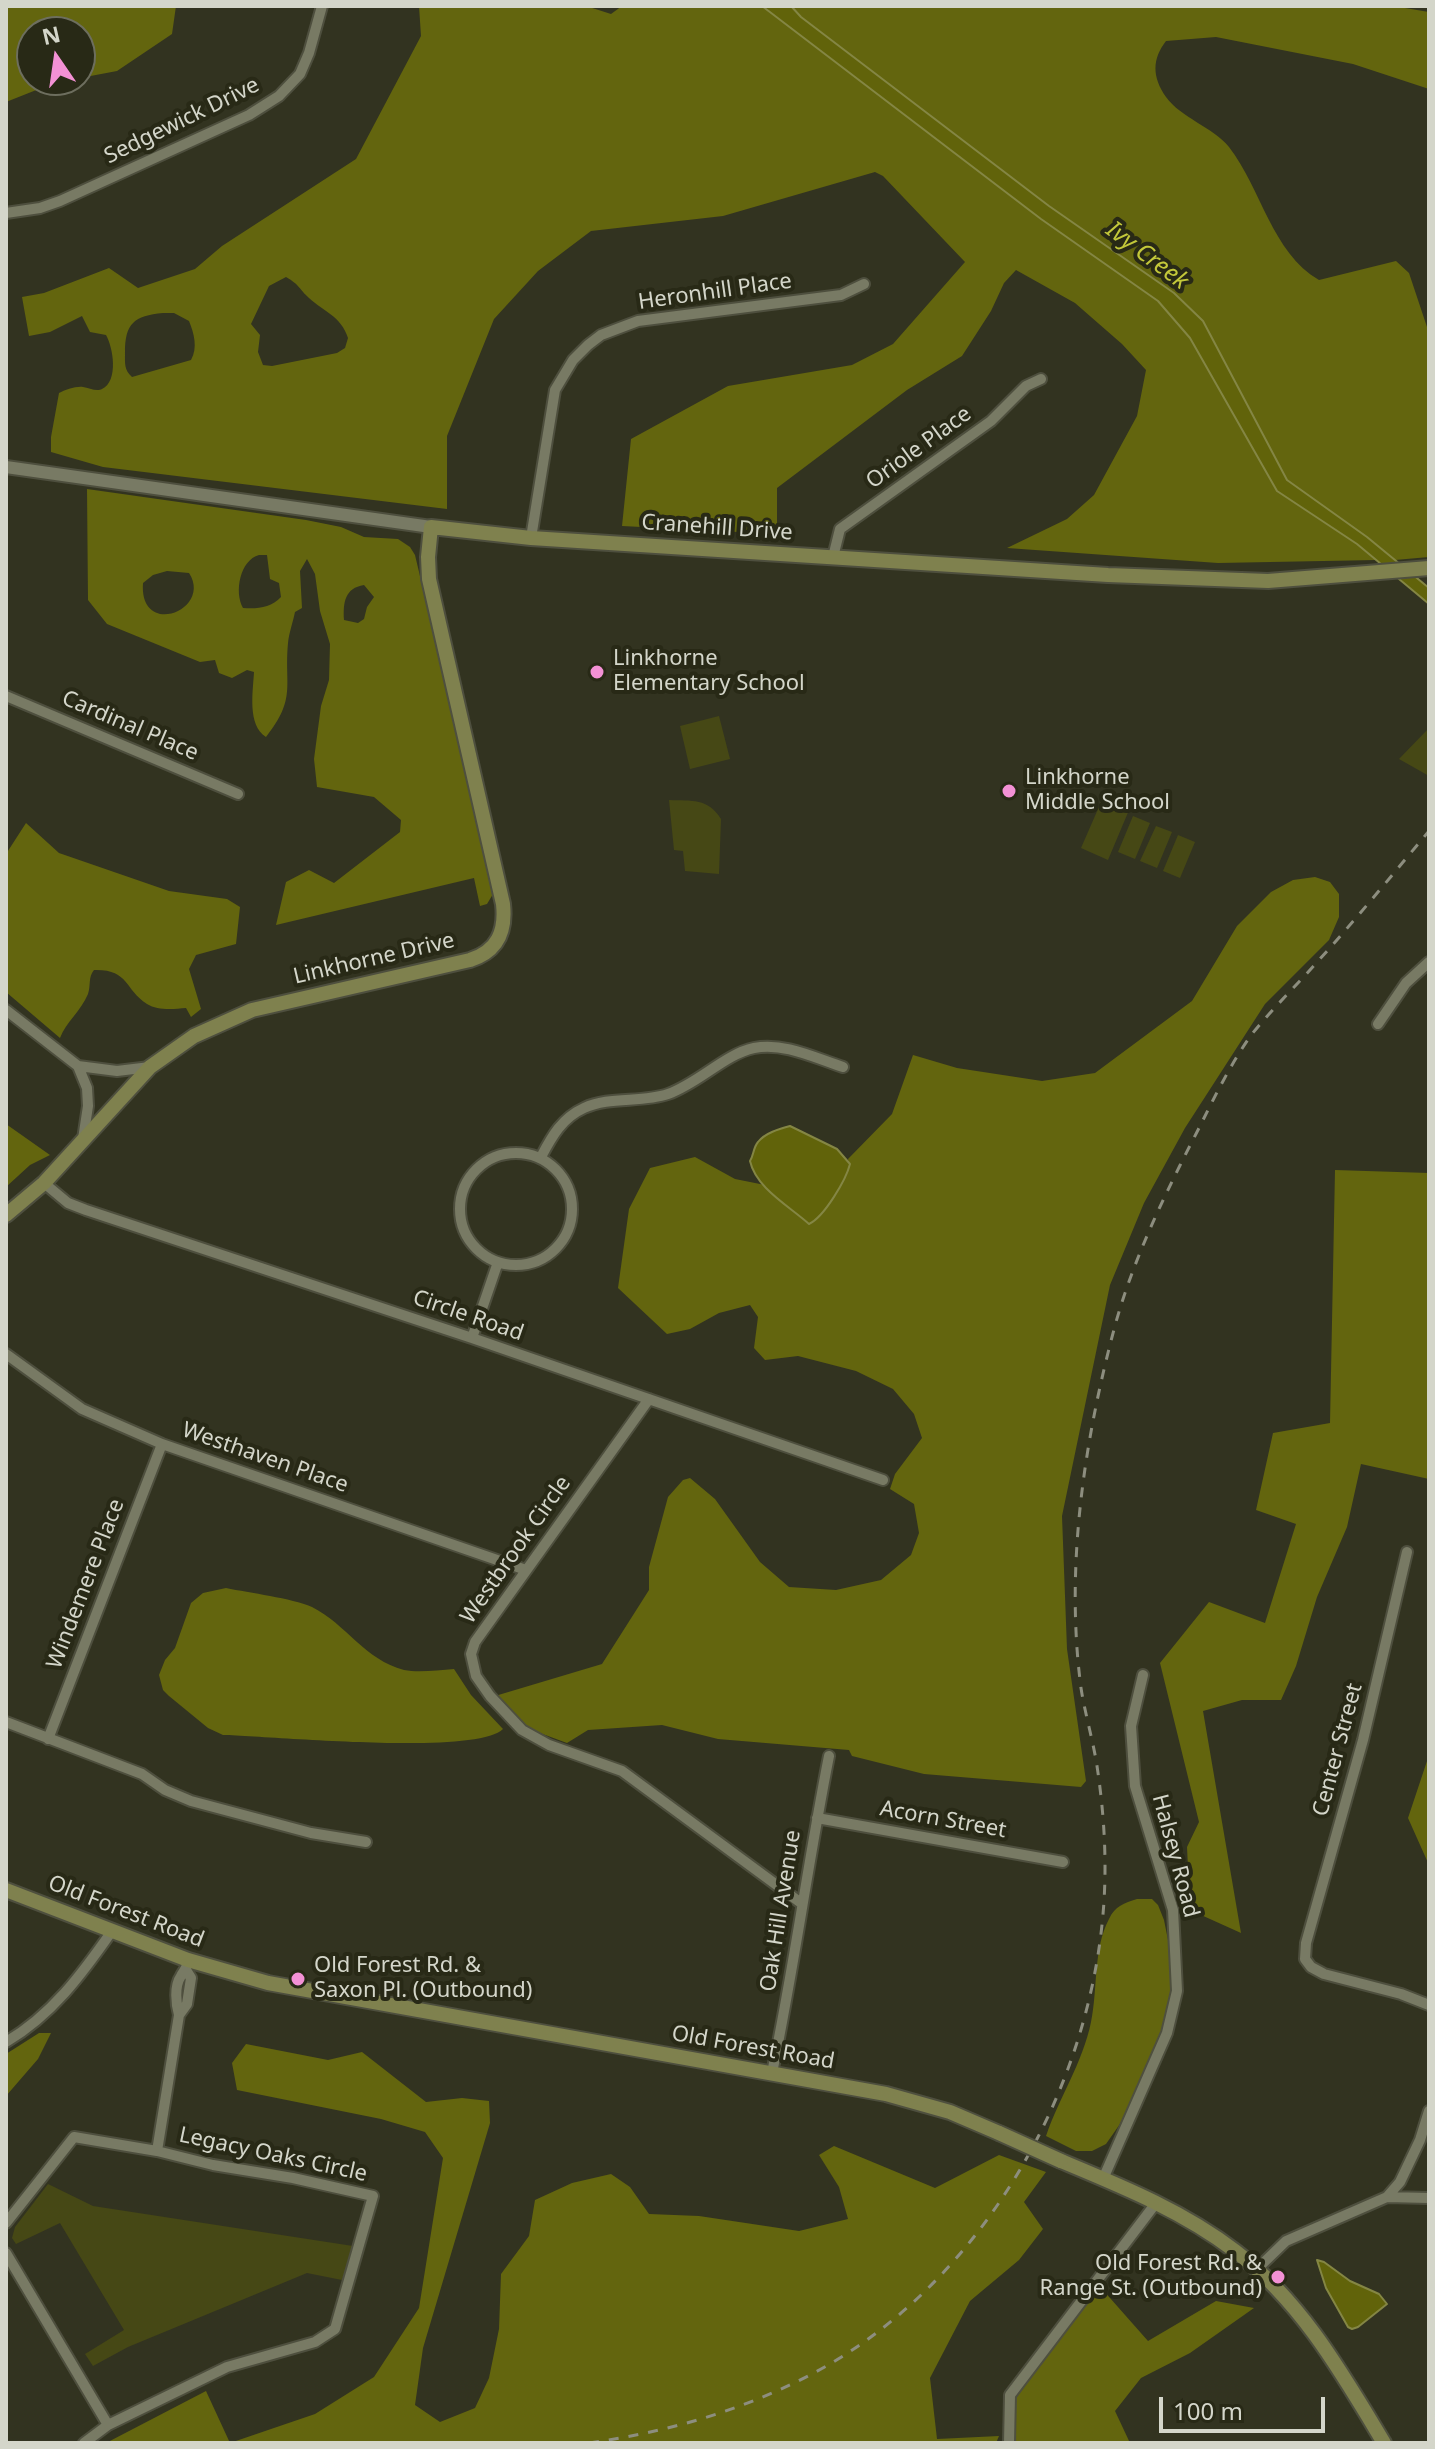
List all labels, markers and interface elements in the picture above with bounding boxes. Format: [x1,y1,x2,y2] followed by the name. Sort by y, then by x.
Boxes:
[16,16,96,96] north arrow
[39,18,63,51] text: N
[100,72,264,170] street label: Sedgewick Drive
[1100,216,1194,296] water label: Ivy Creek
[636,268,794,316] street label: Heronhill Place
[861,401,977,495] street label: Oriole Place
[640,510,794,546] street label: Cranehill Drive
[613,646,805,698] place label: Linkhorne Elementary School
[588,663,606,681] marker: Linkhorne Elementary School
[58,685,202,767] street label: Cardinal Place
[1025,765,1170,816] place label: Linkhorne Middle School
[1000,782,1018,800] marker: Linkhorne Middle School
[291,928,457,990] street label: Linkhorne Drive
[409,1285,527,1347] street label: Circle Road
[178,1417,352,1499] street label: Westhaven Place
[455,1471,577,1629] street label: Westbrook Circle
[41,1495,131,1673] street label: Windemere Place
[1308,1681,1368,1819] street label: Center Street
[1146,1791,1204,1921] street label: Halsey Road
[878,1796,1008,1844] street label: Acorn Street
[755,1828,807,1994] street label: Oak Hill Avenue
[44,1870,208,1954] street label: Old Forest Road
[314,1953,532,2004] place label: Old Forest Rd. & Saxon Pl. (Outbound)
[289,1970,307,1988] marker: Old Forest Rd. & Saxon Pl. (Outbound)
[669,2021,837,2075] street label: Old Forest Road
[176,2122,370,2188] street label: Legacy Oaks Circle
[1040,2251,1262,2302] place label: Old Forest Rd. & Range St. (Outbound)
[1269,2268,1287,2286] marker: Old Forest Rd. & Range St. (Outbound)
[1163,2381,1329,2431] scale bar
[1173,2394,1243,2427] text: 100 m

